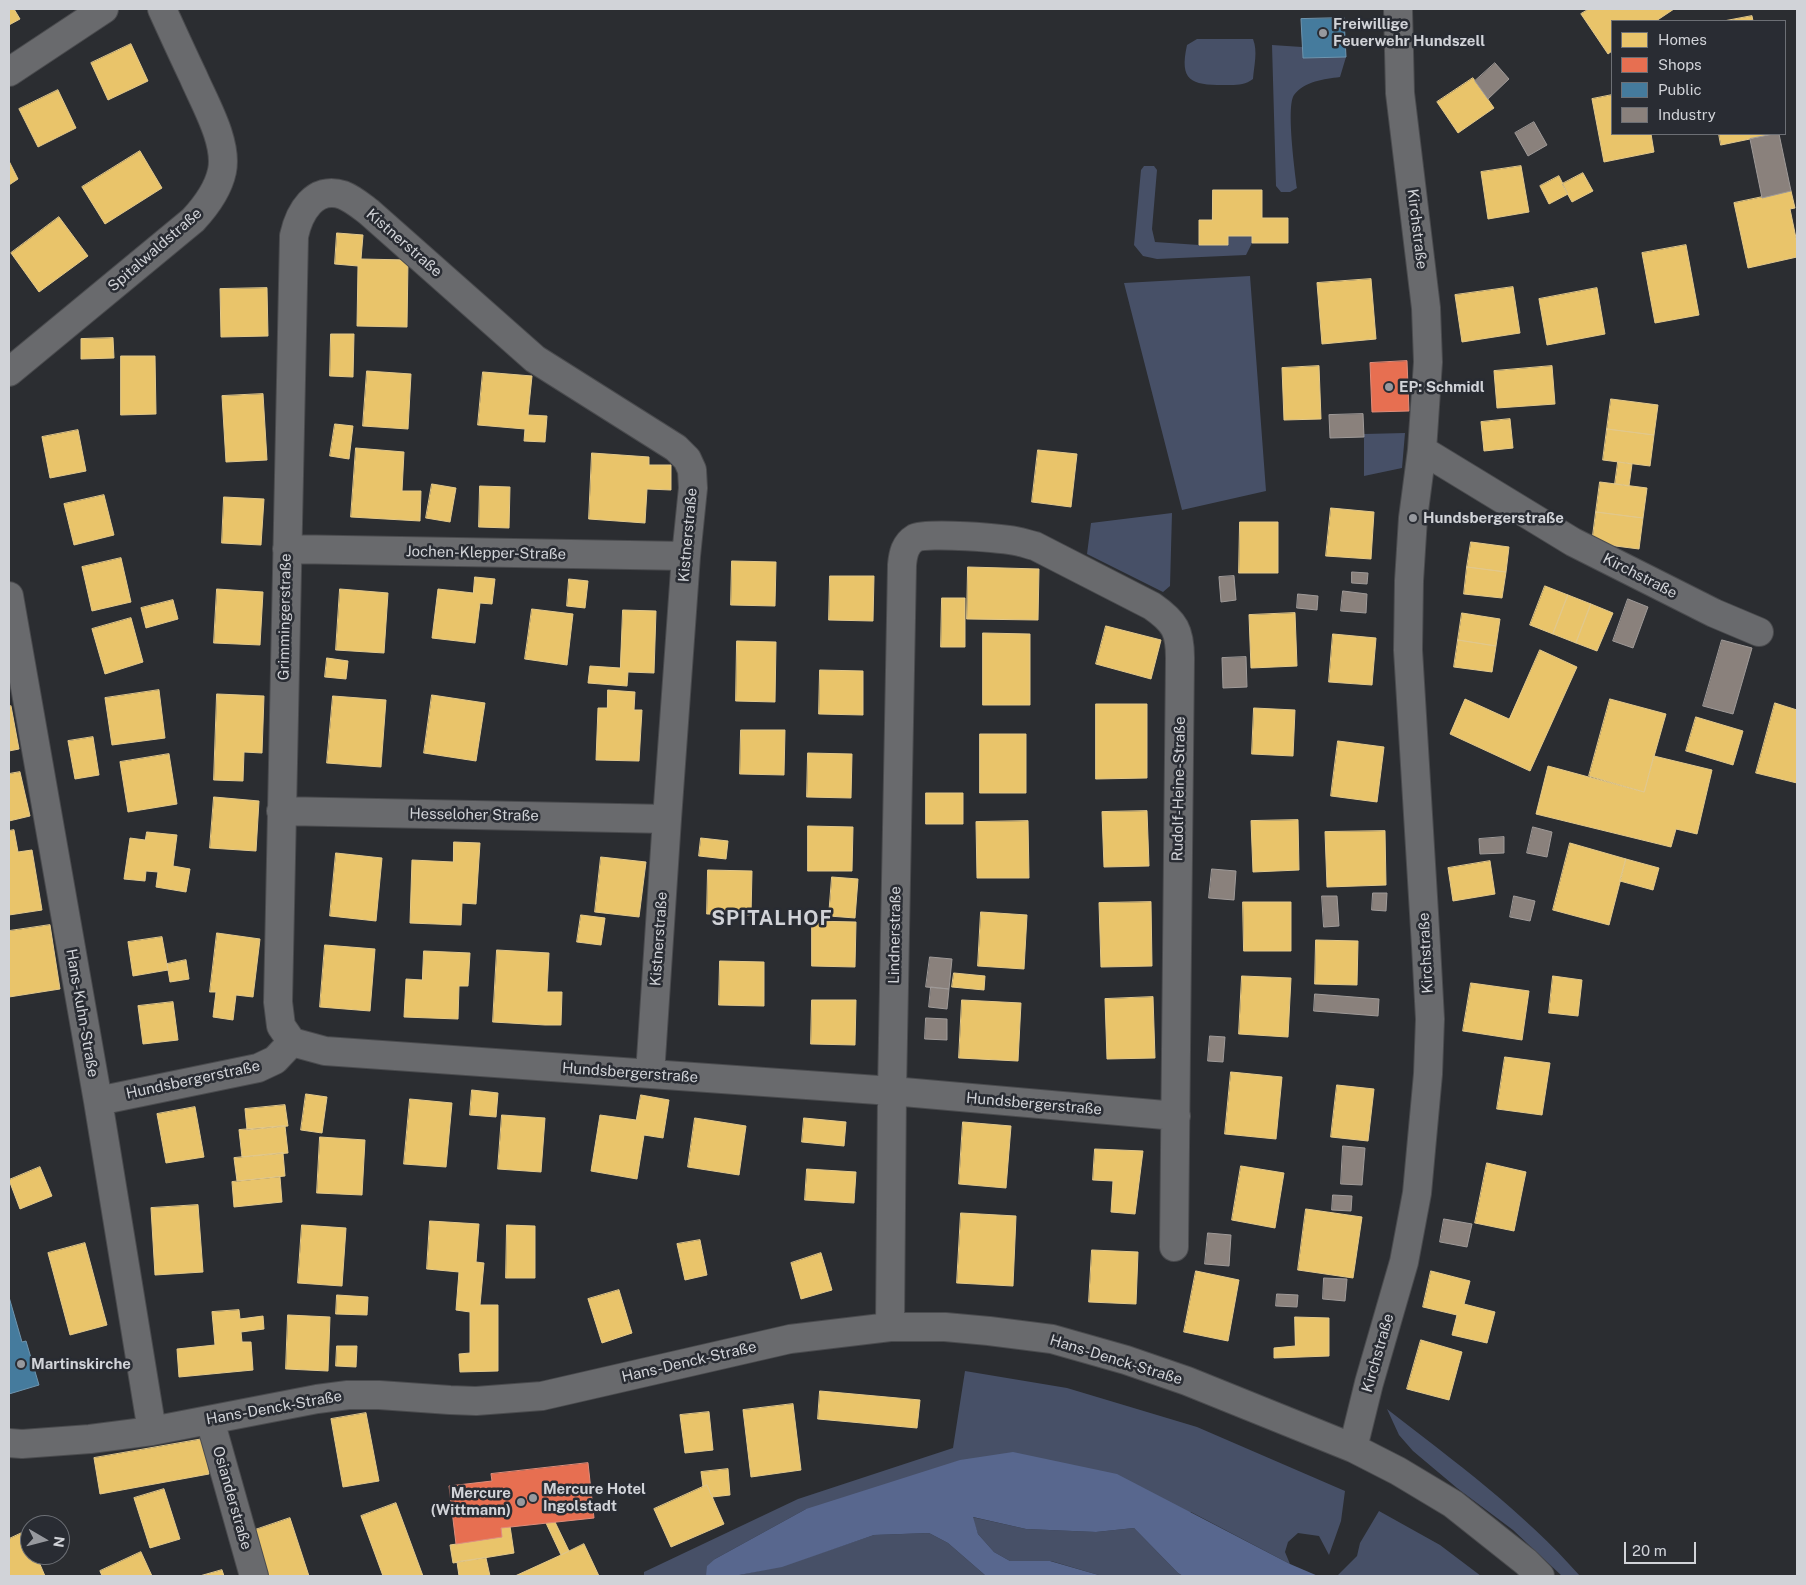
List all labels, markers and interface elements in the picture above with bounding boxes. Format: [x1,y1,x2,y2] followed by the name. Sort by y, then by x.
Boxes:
[1333,15,1485,50] place label: Freiwillige Feuerwehr Hundszell
[1611,20,1786,135] legend
[1317,27,1329,39] marker: Freiwillige Feuerwehr Hundszell
[1658,31,1707,48] text: Homes
[1658,56,1702,73] text: Shops
[1658,81,1702,98] text: Public
[1658,106,1716,123] text: Industry
[1403,188,1431,270] street label: Kirchstraße
[104,204,206,296] street label: Spitalwaldstraße
[362,205,446,281] street label: Kistnerstraße
[1399,378,1485,396] place label: EP: Schmidl
[1383,381,1395,393] marker: EP: Schmidl
[675,487,701,583] street label: Kistnerstraße
[1423,509,1564,527] place label: Hundsbergerstraße
[1407,512,1419,524] marker: Hundsbergerstraße
[406,543,566,563] street label: Jochen-Klepper-Straße
[1600,550,1680,602] street label: Kirchstraße
[275,553,295,681] street label: Grimmingerstraße
[1169,716,1189,862] street label: Rudolf-Heine-Straße
[409,805,539,825] street label: Hesseloher Straße
[885,886,905,984] street label: Lindnerstraße
[647,891,671,987] street label: Kistnerstraße
[710,907,834,931] district label: SPITALHOF
[1415,912,1437,994] street label: Kirchstraße
[62,947,102,1079] street label: Hans-Kuhn-Straße
[124,1057,262,1103] street label: Hundsbergerstraße
[561,1059,699,1087] street label: Hundsbergerstraße
[965,1089,1103,1119] street label: Hundsbergerstraße
[1358,1312,1398,1394] street label: Kirchstraße
[1047,1331,1185,1389] street label: Hans-Denck-Straße
[620,1338,758,1386] street label: Hans-Denck-Straße
[31,1355,131,1373] place label: Martinskirche
[15,1358,27,1370] marker: Martinskirche
[205,1387,343,1429] street label: Hans-Denck-Straße
[209,1444,255,1552] street label: Osianderstraße
[543,1480,646,1515] place label: Mercure Hotel Ingolstadt
[431,1484,511,1519] place label: Mercure (Wittmann)
[527,1492,539,1504] marker: Mercure Hotel Ingolstadt
[515,1496,527,1508] marker: Mercure (Wittmann)
[20,1515,70,1565] north arrow
[1626,1532,1698,1564] scale bar
[50,1535,68,1548] text: N
[1632,1542,1667,1559] text: 20 m

